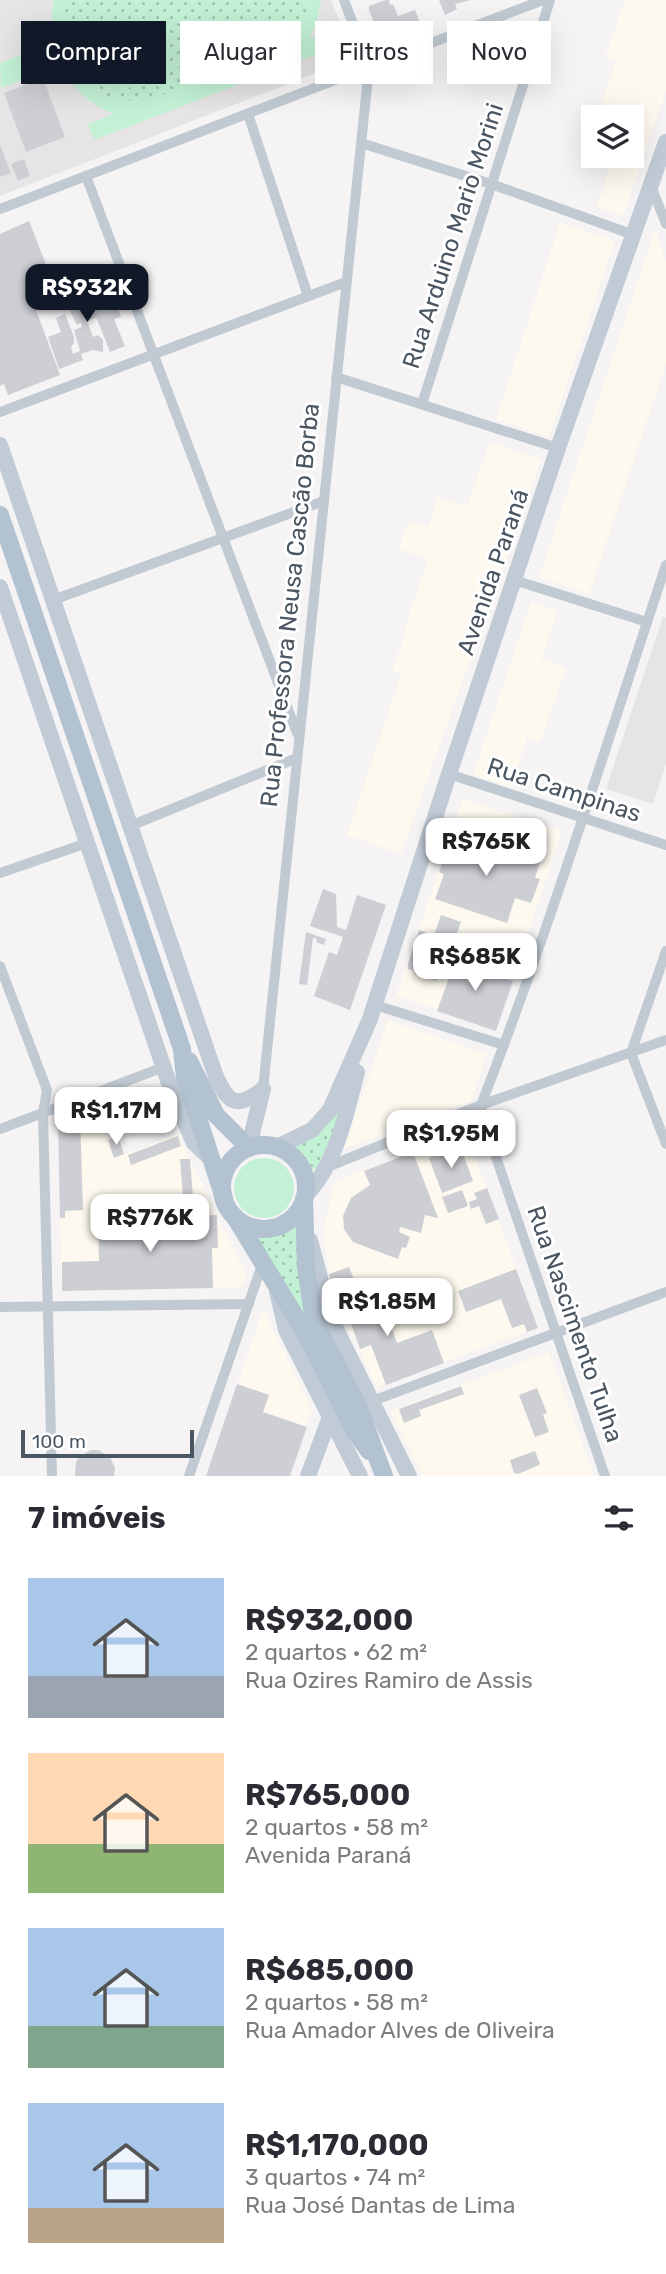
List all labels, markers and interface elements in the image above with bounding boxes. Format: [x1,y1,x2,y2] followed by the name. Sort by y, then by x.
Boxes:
[21,21,166,84] chip: Comprar
[180,21,301,84] chip: Alugar
[315,21,433,84] chip: Filtros
[447,21,551,84] chip: Novo
[397,100,509,372] street label: Rua Arduino Mario Morini
[581,105,644,168] map controls
[581,105,644,168] button: layers
[30,264,144,324] pin: R$932K
[41,273,133,301] text: R$932K
[255,402,325,808] street label: Rua Professora Neusa Cascão Borba
[451,485,535,659] street label: Avenida Paraná
[484,752,644,828] street label: Rua Campinas
[429,818,543,878] pin: R$765K
[442,827,530,855] text: R$765K
[418,934,532,993] pin: R$685K
[429,942,521,970] text: R$685K
[51,1088,181,1147] pin: R$1.17M
[70,1096,162,1124] text: R$1.17M
[386,1110,516,1170] pin: R$1.95M
[403,1119,499,1147] text: R$1.95M
[93,1194,207,1254] pin: R$776K
[521,1202,629,1446] street label: Rua Nascimento Tulha
[106,1203,194,1231] text: R$776K
[322,1278,452,1338] pin: R$1.85M
[338,1287,436,1315] text: R$1.85M
[21,1427,194,1459] scale bar
[32,1430,86,1453] text: 100 m
[600,1499,638,1537] icon: filters
[28,1500,166,1536] text: 7 imóveis
[245,1602,413,1638] text: R$932,000
[84,1606,168,1690] icon: home
[245,1638,427,1666] text: 2 quartos · 62 m²
[245,1666,533,1694] text: Rua Ozires Ramiro de Assis
[245,1777,410,1813] text: R$765,000
[84,1781,168,1865] icon: home
[245,1813,428,1841] text: 2 quartos · 58 m²
[245,1841,412,1869] text: Avenida Paraná
[245,1952,414,1988] text: R$685,000
[84,1956,168,2040] icon: home
[245,1988,428,2016] text: 2 quartos · 58 m²
[245,2016,555,2044] text: Rua Amador Alves de Oliveira
[245,2127,429,2163] text: R$1,170,000
[84,2131,168,2215] icon: home
[245,2163,425,2191] text: 3 quartos · 74 m²
[245,2191,516,2219] text: Rua José Dantas de Lima

